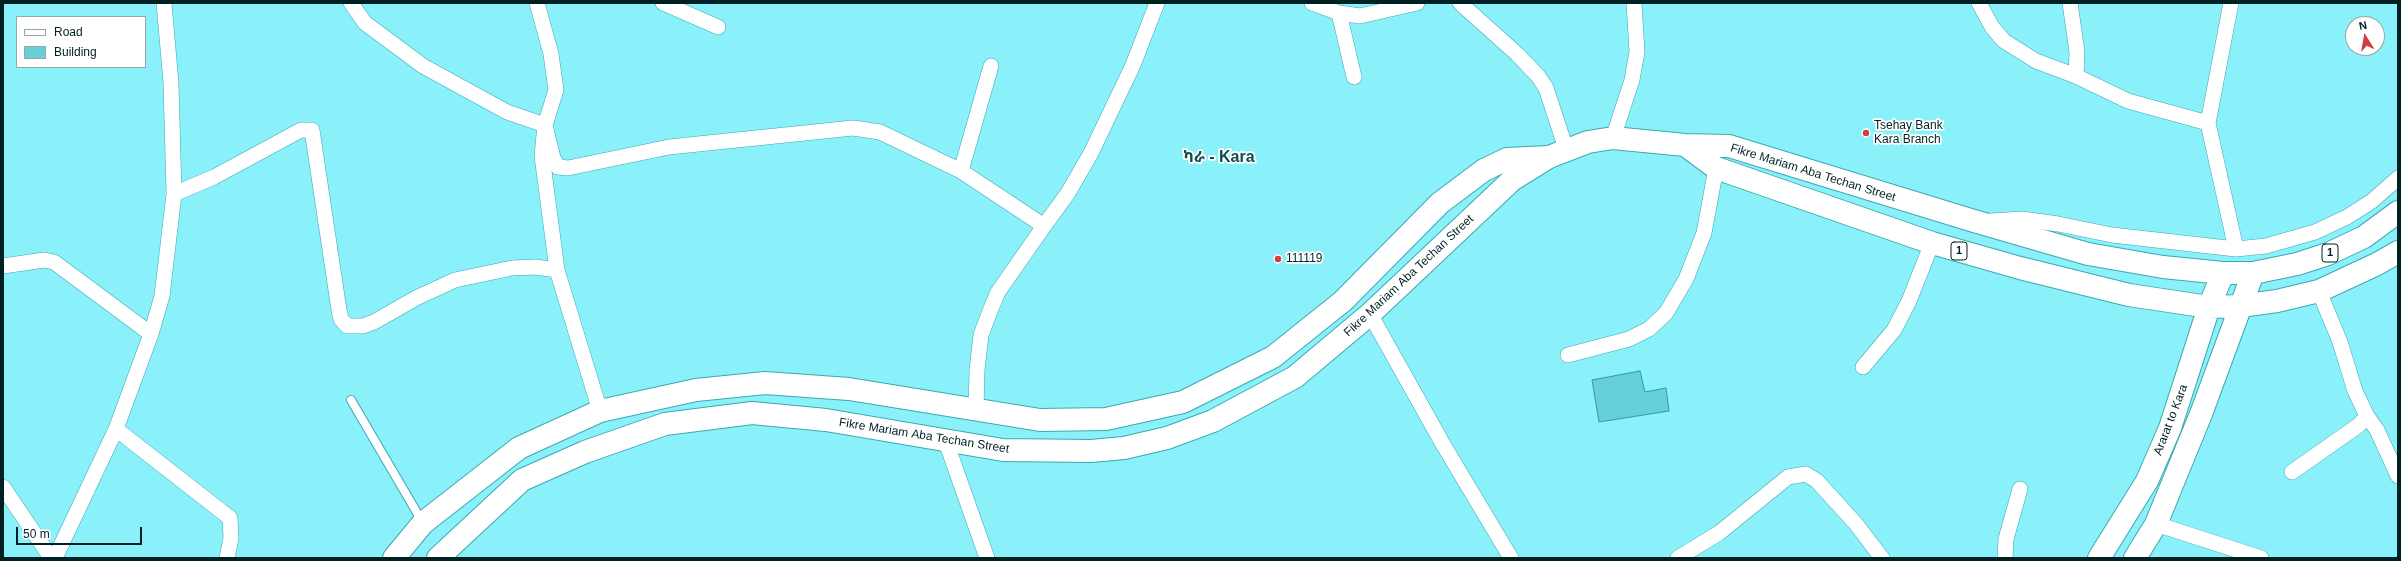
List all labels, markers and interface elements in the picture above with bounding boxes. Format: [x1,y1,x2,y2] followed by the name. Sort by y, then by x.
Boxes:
[16,16,146,68] legend
[2345,16,2385,56] north arrow
[2358,19,2368,32] text: N
[54,25,83,39] text: Road
[54,45,97,59] text: Building
[1874,119,1943,147] place label: Tsehay Bank Kara Branch
[1861,128,1871,138] marker: Tsehay Bank Kara Branch
[1729,141,1897,205] street label: Fikre Mariam Aba Techan Street
[1183,148,1255,168] district label: ካራ - Kara
[1341,212,1477,340] street label: Fikre Mariam Aba Techan Street
[1951,242,1967,260] road number: 1
[2322,244,2338,262] road number: 1
[1286,252,1322,266] place label: 111119
[1273,254,1283,264] marker: 111119
[2151,383,2191,457] street label: Ararat to Kara
[838,415,1010,457] street label: Fikre Mariam Aba Techan Street
[18,519,144,545] scale bar
[23,527,50,541] text: 50 m

